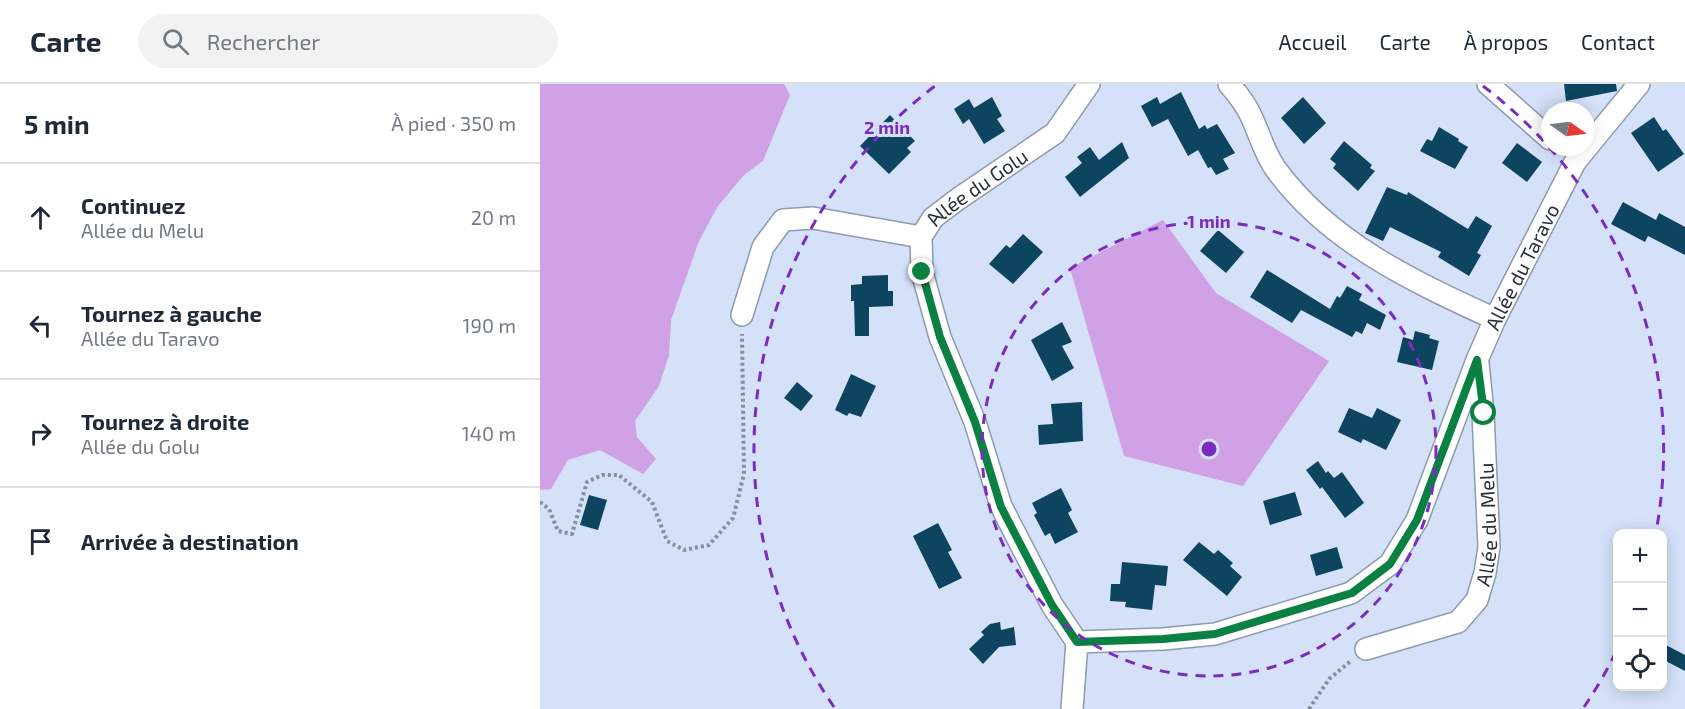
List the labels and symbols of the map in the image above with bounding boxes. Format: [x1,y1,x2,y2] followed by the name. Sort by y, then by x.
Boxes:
[1541,102,1595,156] north arrow
[864,116,910,138] text: 2 min
[919,143,1032,230] street label: Allée du Golu
[1480,200,1564,334] street label: Allée du Taravo
[1187,210,1231,232] text: 1 min
[908,258,934,284] route end
[1470,399,1496,425] route start
[1199,439,1219,459] centre of rings
[1470,462,1501,589] street label: Allée du Melu

